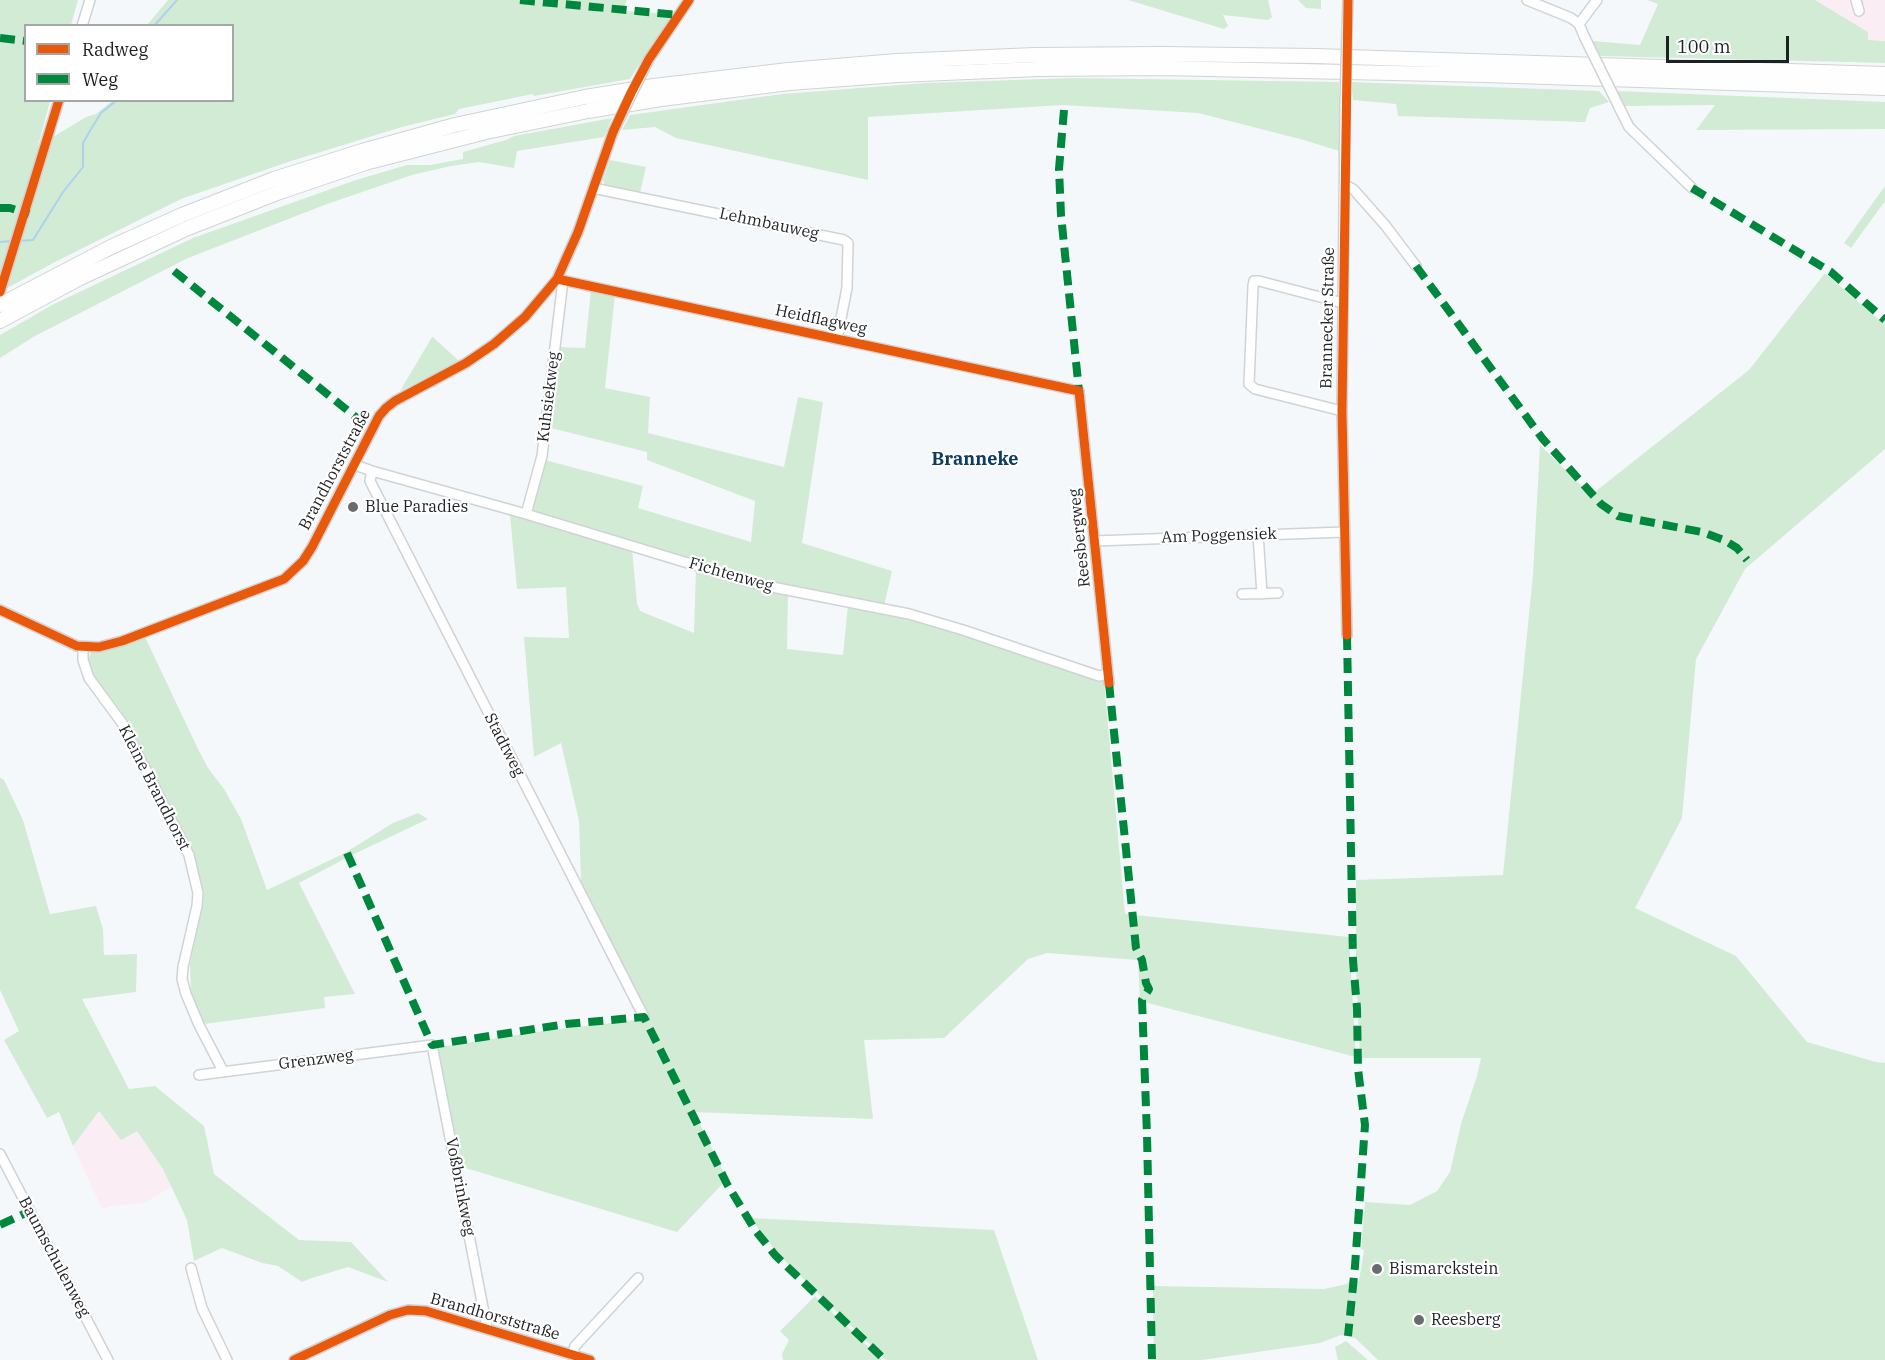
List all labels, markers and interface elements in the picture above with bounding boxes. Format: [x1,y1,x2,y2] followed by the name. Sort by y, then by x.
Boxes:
[24,24,234,102] legend
[1669,24,1792,62] scale bar
[1677,35,1731,58] text: 100 m
[82,38,148,61] text: Radweg
[82,68,118,91] text: Weg
[718,204,820,244] street label: Lehmbauweg
[1317,247,1339,389] street label: Brannecker Straße
[773,301,869,339] street label: Heidflagweg
[534,351,564,443] street label: Kuhsiekweg
[295,406,375,534] street label: Brandhorststraße
[932,449,1018,471] district label: Branneke
[1065,488,1095,588] street label: Reesbergweg
[365,497,468,517] place label: Blue Paradies
[346,500,360,514] marker: Blue Paradies
[1161,524,1277,548] street label: Am Poggensiek
[687,554,775,596] street label: Fichtenweg
[480,710,528,780] street label: Stadtweg
[114,722,194,854] street label: Kleine Brandhorst
[278,1046,354,1074] street label: Grenzweg
[441,1136,479,1238] street label: Voßbrinkweg
[14,1194,94,1320] street label: Baumschulenweg
[1389,1259,1498,1279] place label: Bismarckstein
[1370,1262,1384,1276] marker: Bismarckstein
[428,1289,562,1345] street label: Brandhorststraße
[1431,1310,1501,1330] place label: Reesberg
[1412,1313,1426,1327] marker: Reesberg

